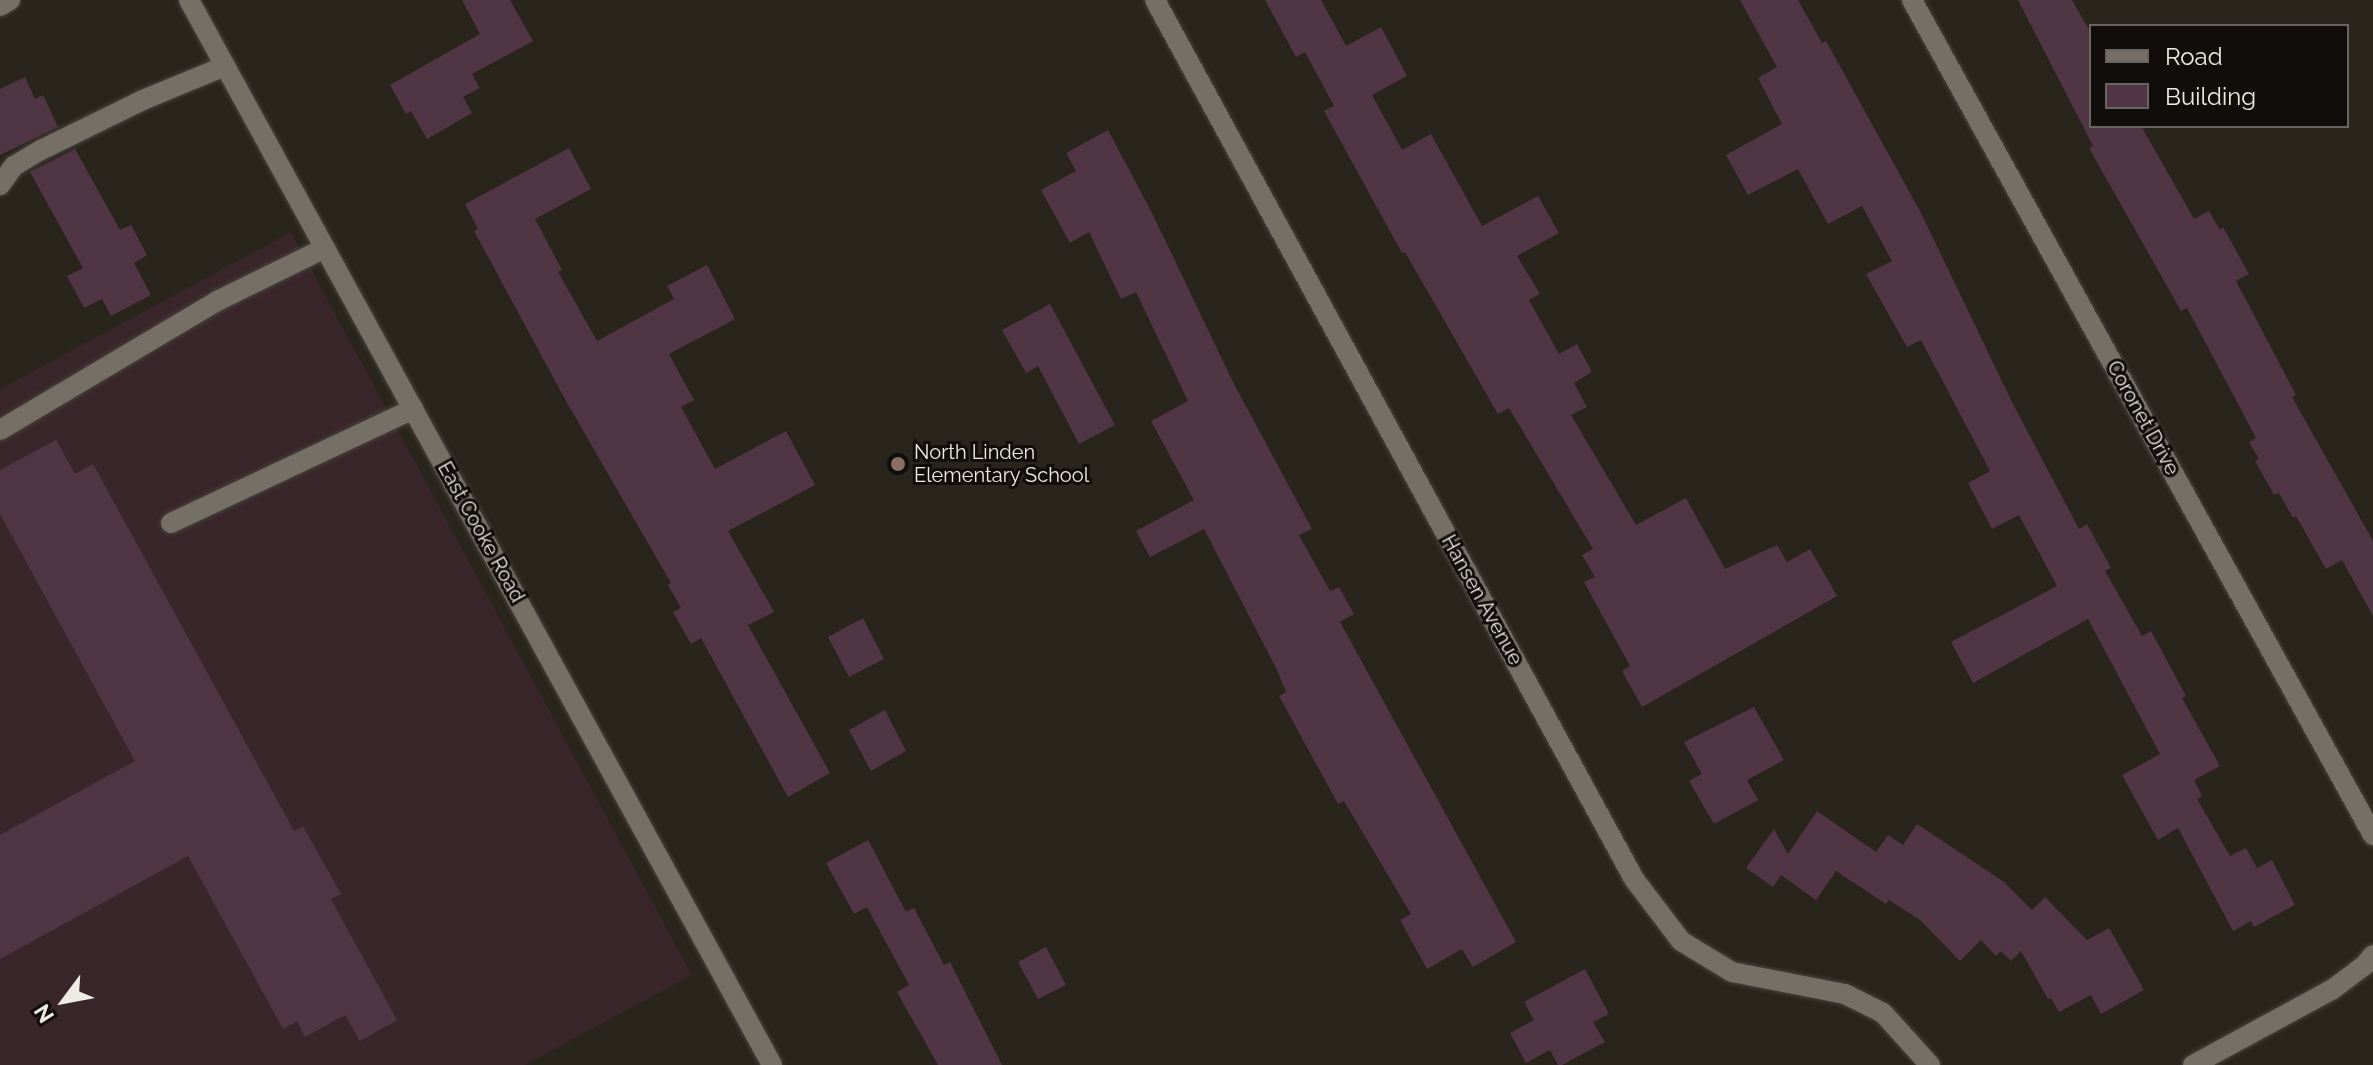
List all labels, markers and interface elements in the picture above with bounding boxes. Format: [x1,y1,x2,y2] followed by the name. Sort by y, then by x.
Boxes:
[2089,24,2349,128] legend
[2165,42,2223,71] text: Road
[2165,82,2256,111] text: Building
[2102,357,2184,479] street label: Coronet Drive
[914,440,1090,487] place label: North Linden Elementary School
[889,455,907,473] marker: North Linden Elementary School
[432,458,530,606] street label: East Cooke Road
[1436,531,1528,669] street label: Hansen Avenue
[24,961,104,1041] north arrow
[28,1000,59,1028] text: N

